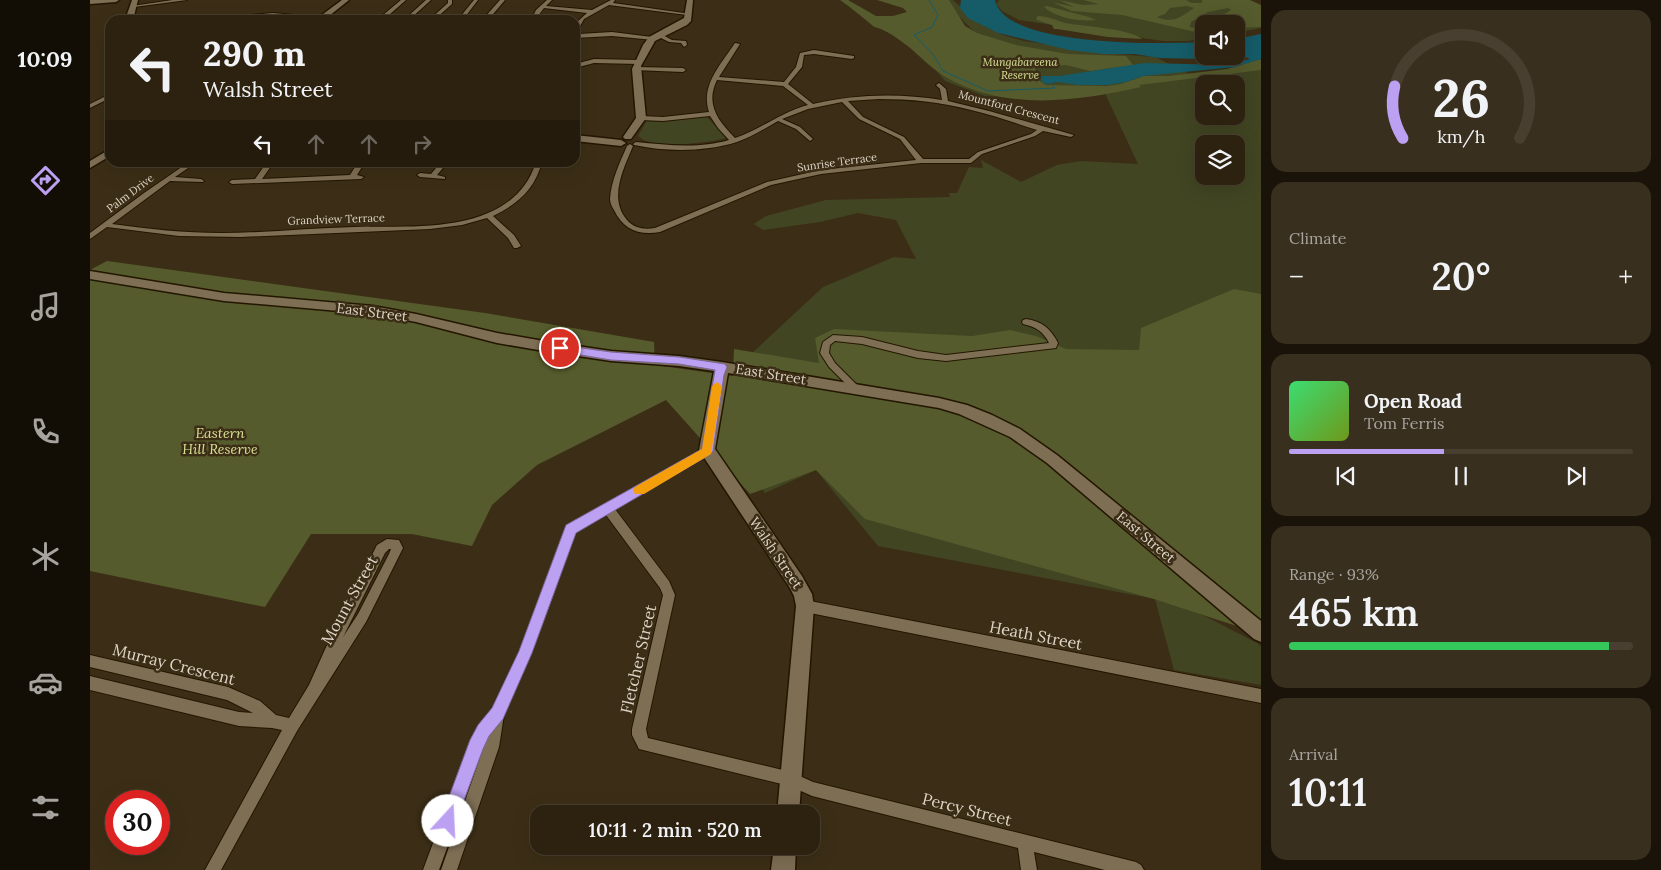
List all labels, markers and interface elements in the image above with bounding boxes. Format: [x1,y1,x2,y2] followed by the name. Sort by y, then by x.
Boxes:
[1195,15,1245,185] map controls
[1195,15,1245,65] button: sound
[203,31,305,76] text: 290 m
[120,35,185,100] icon: left
[17,45,73,73] text: 10:09
[983,55,1058,82] park label: Mungabareena Reserve
[1432,65,1490,131] text: 26
[203,75,333,103] text: Walsh Street
[1195,75,1245,125] button: search
[957,87,1062,127] street label: Mountford Crescent
[1437,125,1485,148] text: km/h
[249,130,277,158] icon: left
[302,130,330,158] icon: ahead
[355,130,383,158] icon: ahead
[408,130,436,158] icon: right
[1195,135,1245,185] button: layers
[796,149,878,175] street label: Sunrise Terrace
[28,163,63,198] icon: directions
[104,171,156,215] street label: Palm Drive
[287,210,385,228] street label: Grandview Terrace
[1289,228,1346,248] text: Climate
[1431,252,1491,300] text: 20°
[1289,259,1304,295] text: −
[1618,259,1633,295] text: +
[28,289,63,324] icon: music
[336,299,409,325] street label: East Street
[539,327,581,369] pin
[546,334,574,362] icon: arrive
[734,360,808,389] street label: East Street
[1364,389,1462,413] text: Open Road
[1364,413,1444,433] text: Tom Ferris
[28,414,63,449] icon: phone
[182,424,258,458] park label: Eastern Hill Reserve
[1332,462,1360,490] icon: previous
[1447,462,1475,490] icon: pause
[1562,462,1590,490] icon: next
[1113,507,1179,567] street label: East Street
[745,514,807,593] street label: Walsh Street
[28,539,63,574] icon: climate
[316,551,382,648] street label: Mount Street
[1289,564,1379,584] text: Range · 93%
[1289,588,1419,636] text: 465 km
[616,602,660,715] street label: Fletcher Street
[988,616,1085,654] street label: Heath Street
[111,639,238,689] street label: Murray Crescent
[28,665,63,700] icon: car
[1289,744,1338,764] text: Arrival
[1289,768,1367,816] text: 10:11
[920,788,1015,830] street label: Percy Street
[28,790,63,825] icon: filters
[105,790,170,855] speed limit sign: 30
[421,794,473,846] position arrow
[588,818,762,842] text: 10:11 · 2 min · 520 m

